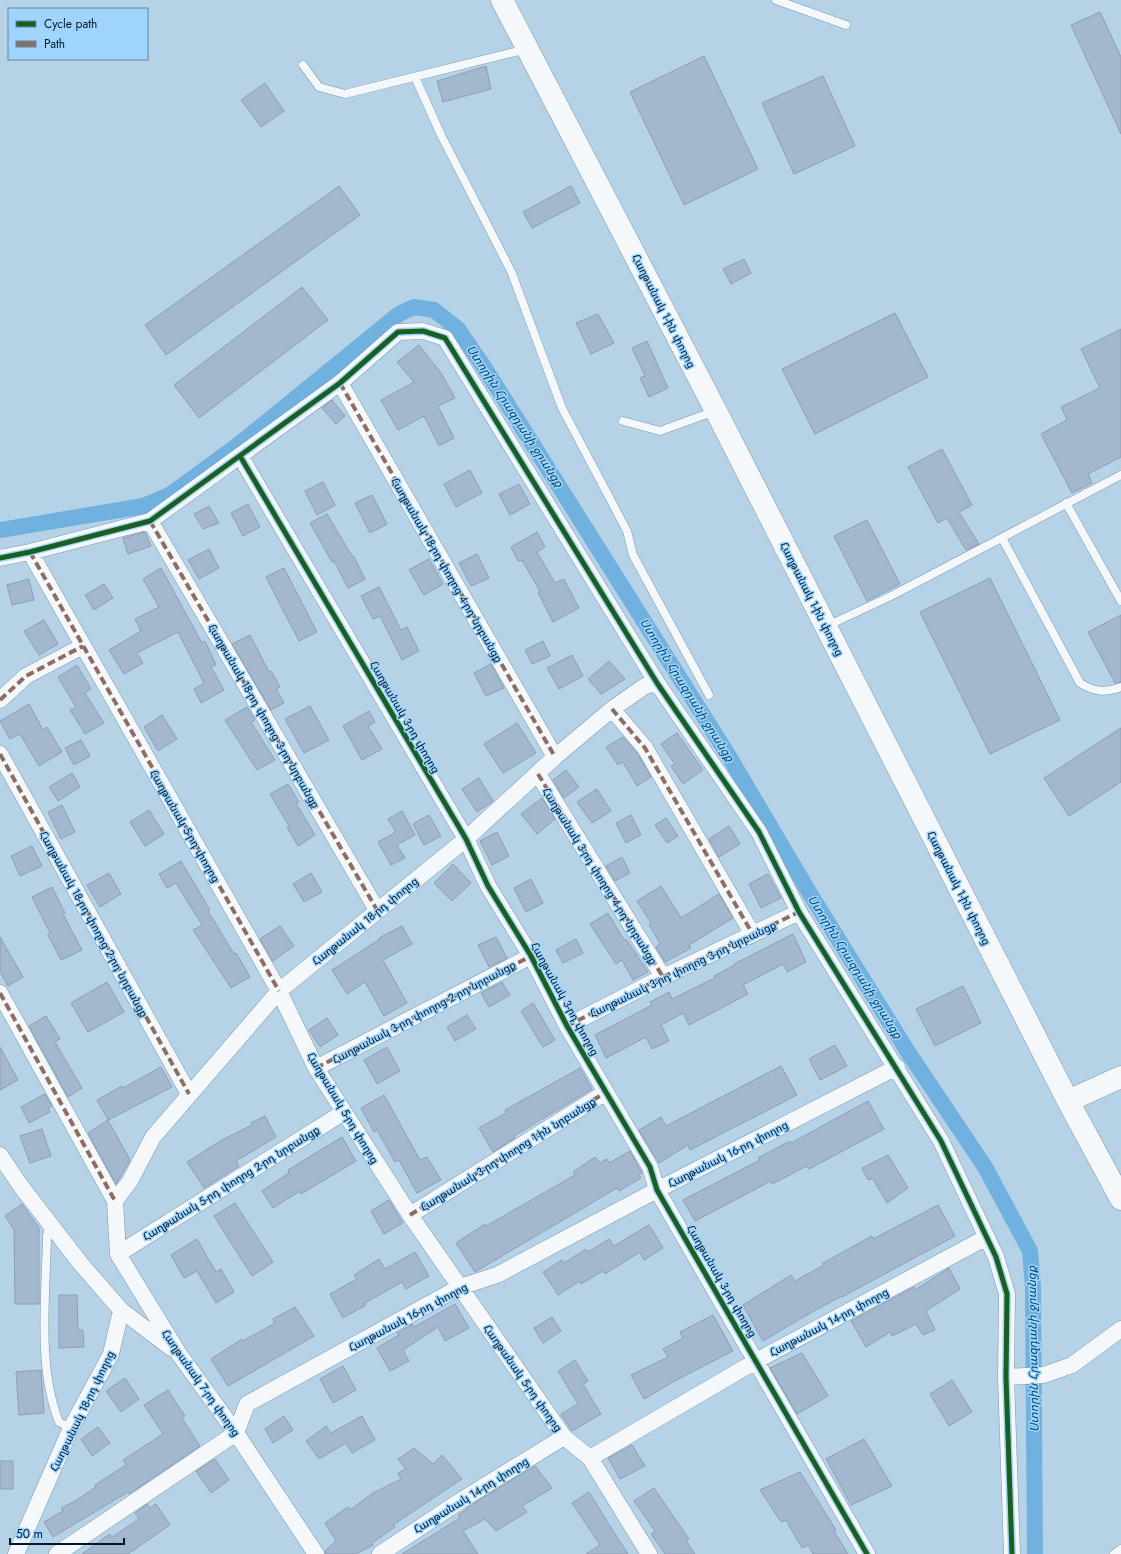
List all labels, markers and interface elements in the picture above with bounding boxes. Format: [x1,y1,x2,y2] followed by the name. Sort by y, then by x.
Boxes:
[8,8,148,60] legend
[44,15,97,33] text: Cycle path
[44,35,65,53] text: Path
[628,251,700,371] street label: Հաղթանակ 1-ին փողոց
[462,341,568,491] water label: Ստորին Հրազդանի ջրանցք
[387,475,507,665] street label: Հաղթանակ 18-րդ փողոց 4-րդ նրբանցք
[776,539,848,659] street label: Հաղթանակ 1-ին փողոց
[635,615,739,766] water label: Ստորին Հրազդանի ջրանցք
[204,621,324,811] street label: Հաղթանակ 18-րդ փողոց 3-րդ նրբանցք
[366,658,444,776] street label: Հաղթանակ 3-րդ փողոց
[146,767,224,885] street label: Հաղթանակ 5-րդ փողոց
[539,784,661,968] street label: Հաղթանակ 3-րդ փողոց 4-րդ նրբանցք
[36,828,152,1020] street label: Հաղթանակ 18-րդ փողոց 2-րդ նրբանցք
[923,828,995,948] street label: Հաղթանակ 1-ին փողոց
[308,873,422,969] street label: Հաղթանակ 18-րդ փողոց
[803,892,907,1043] water label: Ստորին Հրազդանի ջրանցք
[587,917,779,1021] street label: Հաղթանակ 3-րդ փողոց 3-րդ նրբանցք
[527,939,603,1059] street label: Հաղթանակ 3-րդ փողոց
[329,957,519,1067] street label: Հաղթանակ 3-րդ փողոց 2-րդ նրբանցք
[303,1049,383,1167] street label: Հաղթանակ 5-րդ փողոց
[417,1093,599,1215] street label: Հաղթանակ 3-րդ փողոց 1-ին նրբանցք
[665,1117,791,1191] street label: Հաղթանակ 16-րդ փողոց
[139,1122,323,1244] street label: Հաղթանակ 5-րդ փողոց 2-րդ նրբանցք
[683,1222,761,1340] street label: Հաղթանակ 3-րդ փողոց
[1023,1265,1043,1432] water label: Ստորին Հրազդանի ջրանցք
[346,1279,470,1355] street label: Հաղթանակ 16-րդ փողոց
[766,1284,892,1360] street label: Հաղթանակ 14-րդ փողոց
[480,1321,566,1435] street label: Հաղթանակ 5-րդ փողոց
[158,1326,244,1440] street label: Հաղթանակ 7-րդ փողոց
[46,1348,118,1474] street label: Հաղթանակ 18-րդ փողոց
[410,1453,532,1537] street label: Հաղթանակ 14-րդ փողոց
[10,1520,124,1546] scale bar
[16,1525,43,1543] text: 50 m

